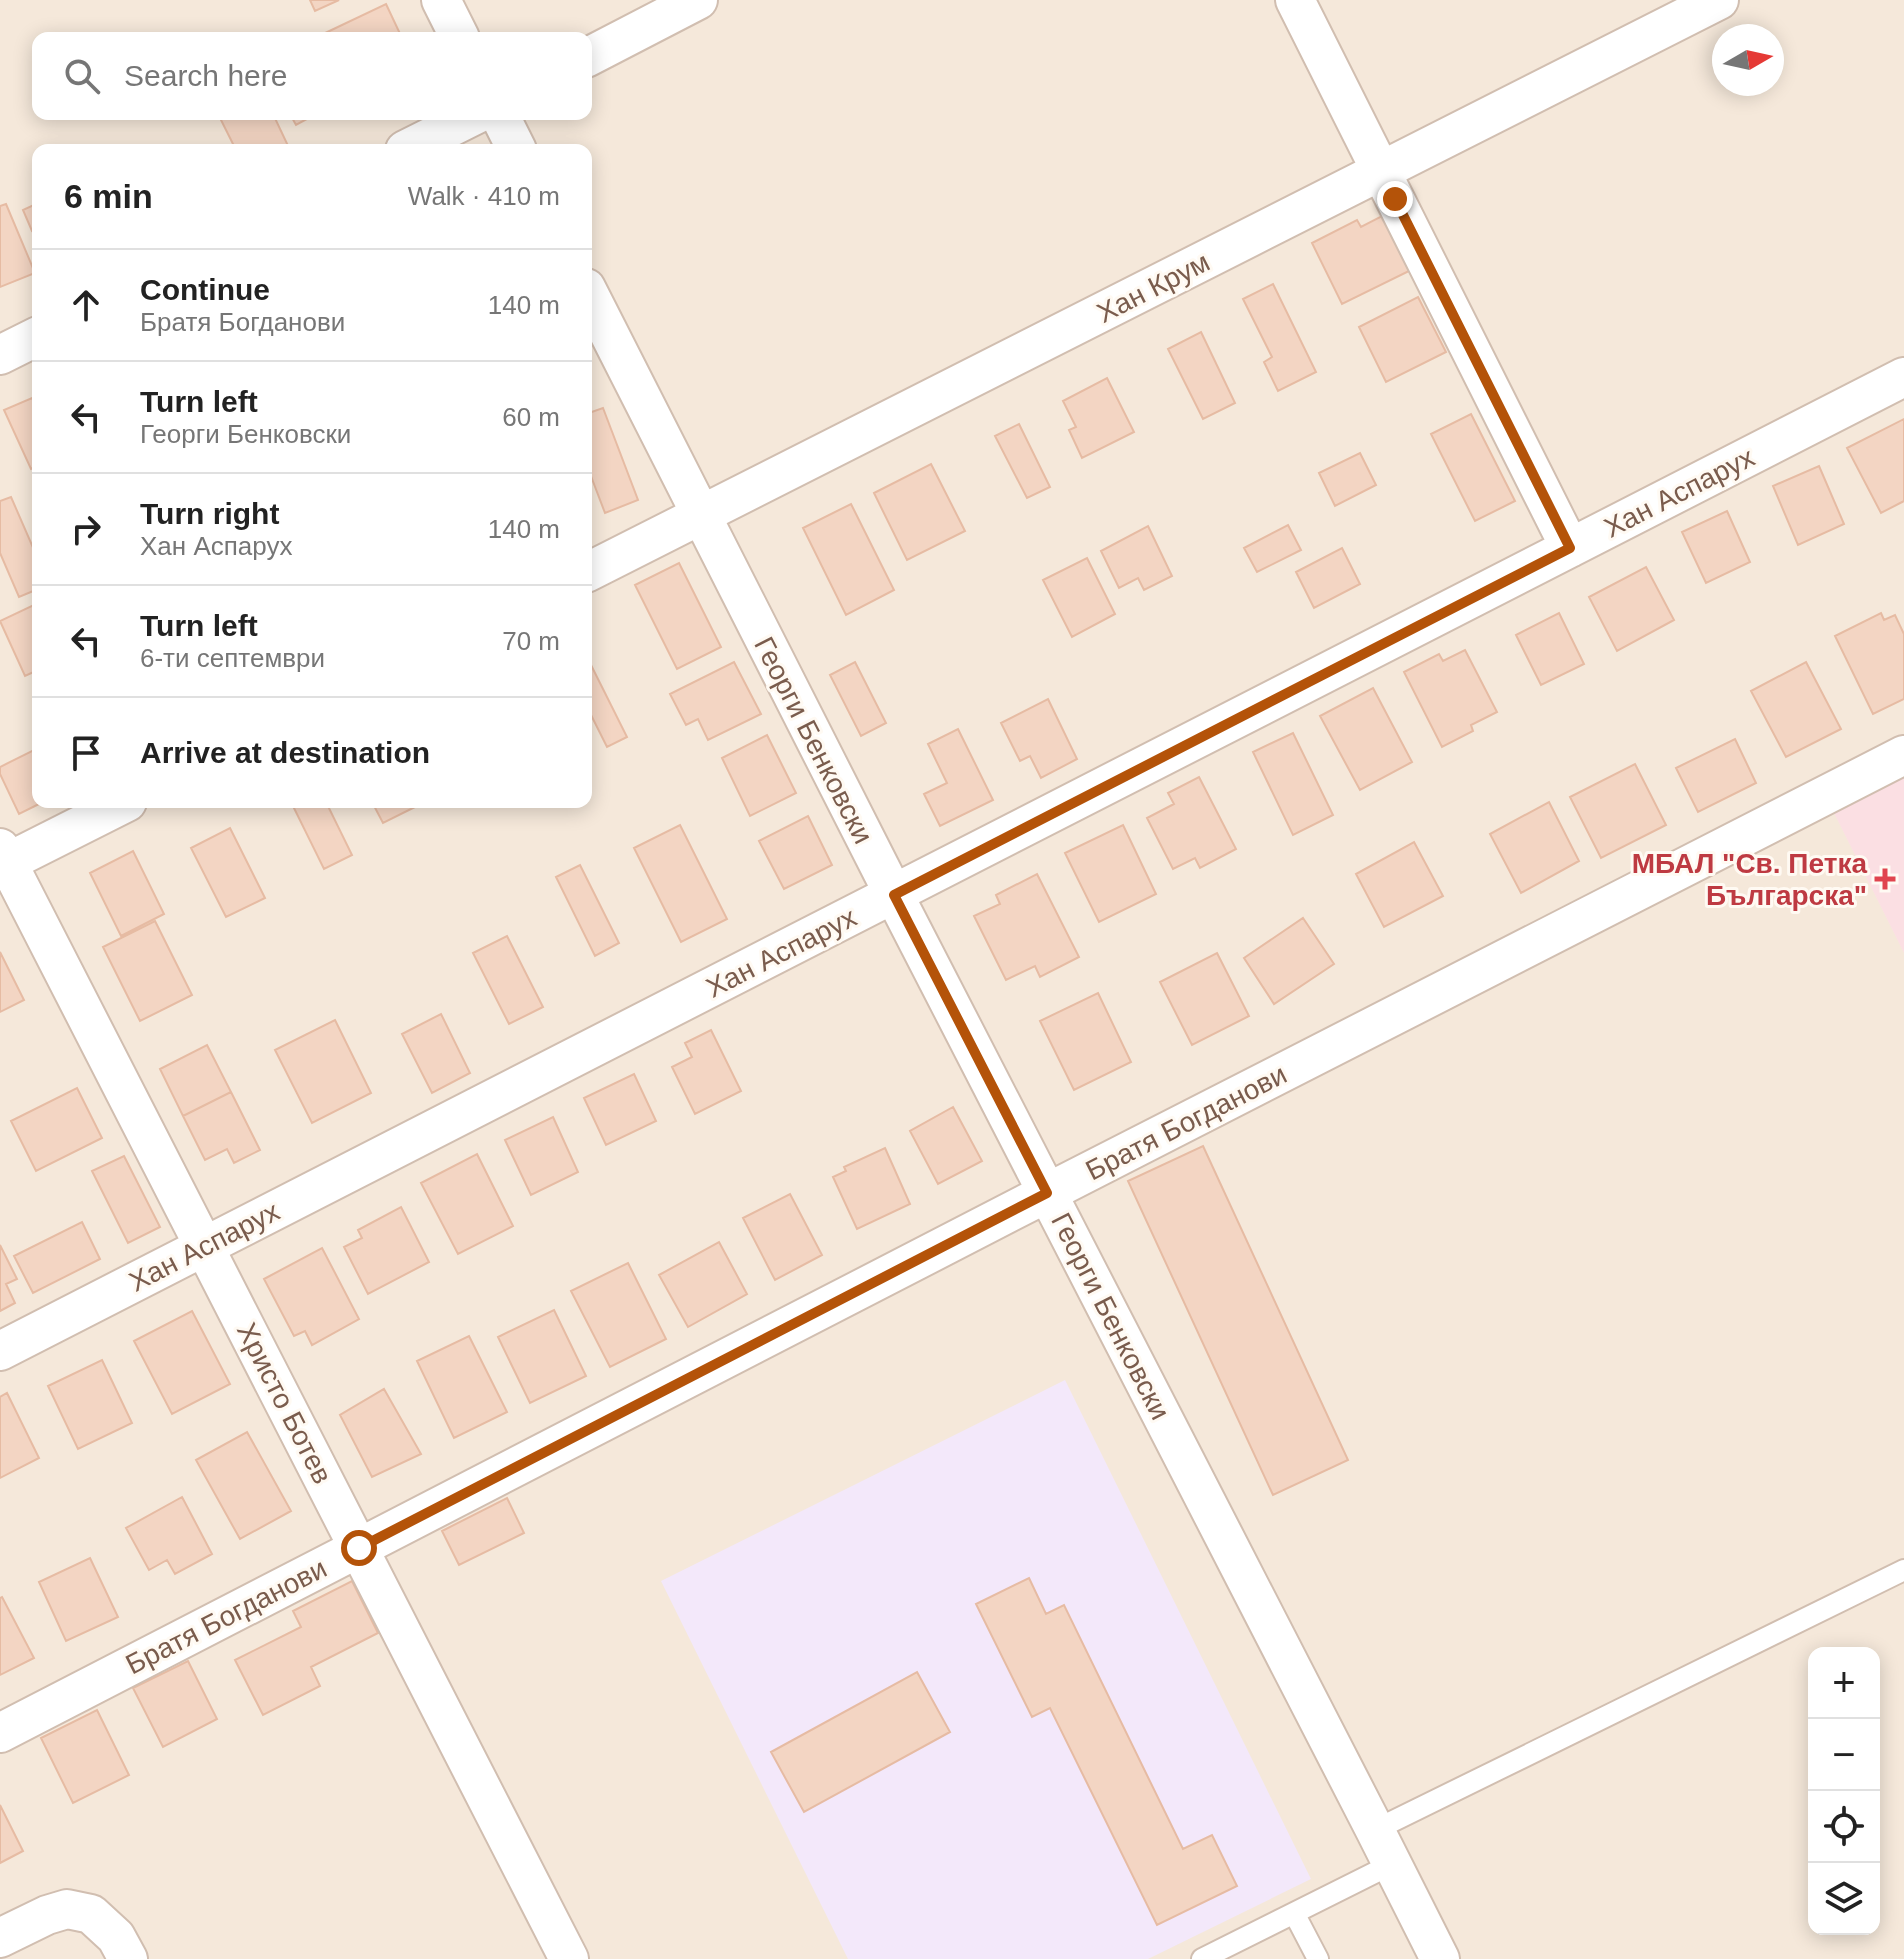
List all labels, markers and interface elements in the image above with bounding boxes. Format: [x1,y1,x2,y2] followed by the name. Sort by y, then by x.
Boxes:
[1712,24,1784,96] north arrow
[32,32,592,120] search box
[60,54,104,98] icon: search
[124,59,287,92] text: Search here
[64,177,153,215] text: 6 min
[408,181,560,211] text: Walk · 410 m
[1377,181,1413,217] route end
[1092,246,1215,329] street label: Хан Крум
[140,273,270,306] text: Continue
[64,283,108,327] icon: ahead
[488,290,560,320] text: 140 m
[140,307,345,337] text: Братя Богданови
[140,385,258,418] text: Turn left
[64,395,108,439] icon: left
[502,402,560,432] text: 60 m
[140,419,351,449] text: Георги Бенковски
[1599,441,1759,544] street label: Хан Аспарух
[140,497,279,530] text: Turn right
[64,507,108,551] icon: right
[488,514,560,544] text: 140 m
[140,531,292,561] text: Хан Аспарух
[140,609,258,642] text: Turn left
[64,619,108,663] icon: left
[502,626,560,656] text: 70 m
[748,632,879,849] street label: Георги Бенковски
[140,643,325,673] text: 6-ти септември
[64,731,108,775] icon: arrive
[140,736,430,769] text: Arrive at destination
[1632,848,1867,911] place label: МБАЛ "Св. Петка Българска"
[1874,868,1896,890] marker: МБАЛ "Св. Петка Българска"
[701,901,861,1004] street label: Хан Аспарух
[1081,1058,1292,1186] street label: Братя Богданови
[124,1195,284,1298] street label: Хан Аспарух
[1045,1208,1176,1425] street label: Георги Бенковски
[231,1318,338,1489] street label: Христо Ботев
[341,1530,377,1566] route start
[121,1552,332,1680] street label: Братя Богданови
[1808,1647,1880,1935] map controls
[1808,1647,1880,1719] button: +
[1808,1719,1880,1791] button: −
[1808,1791,1880,1863] button: locate
[1808,1863,1880,1935] button: layers

